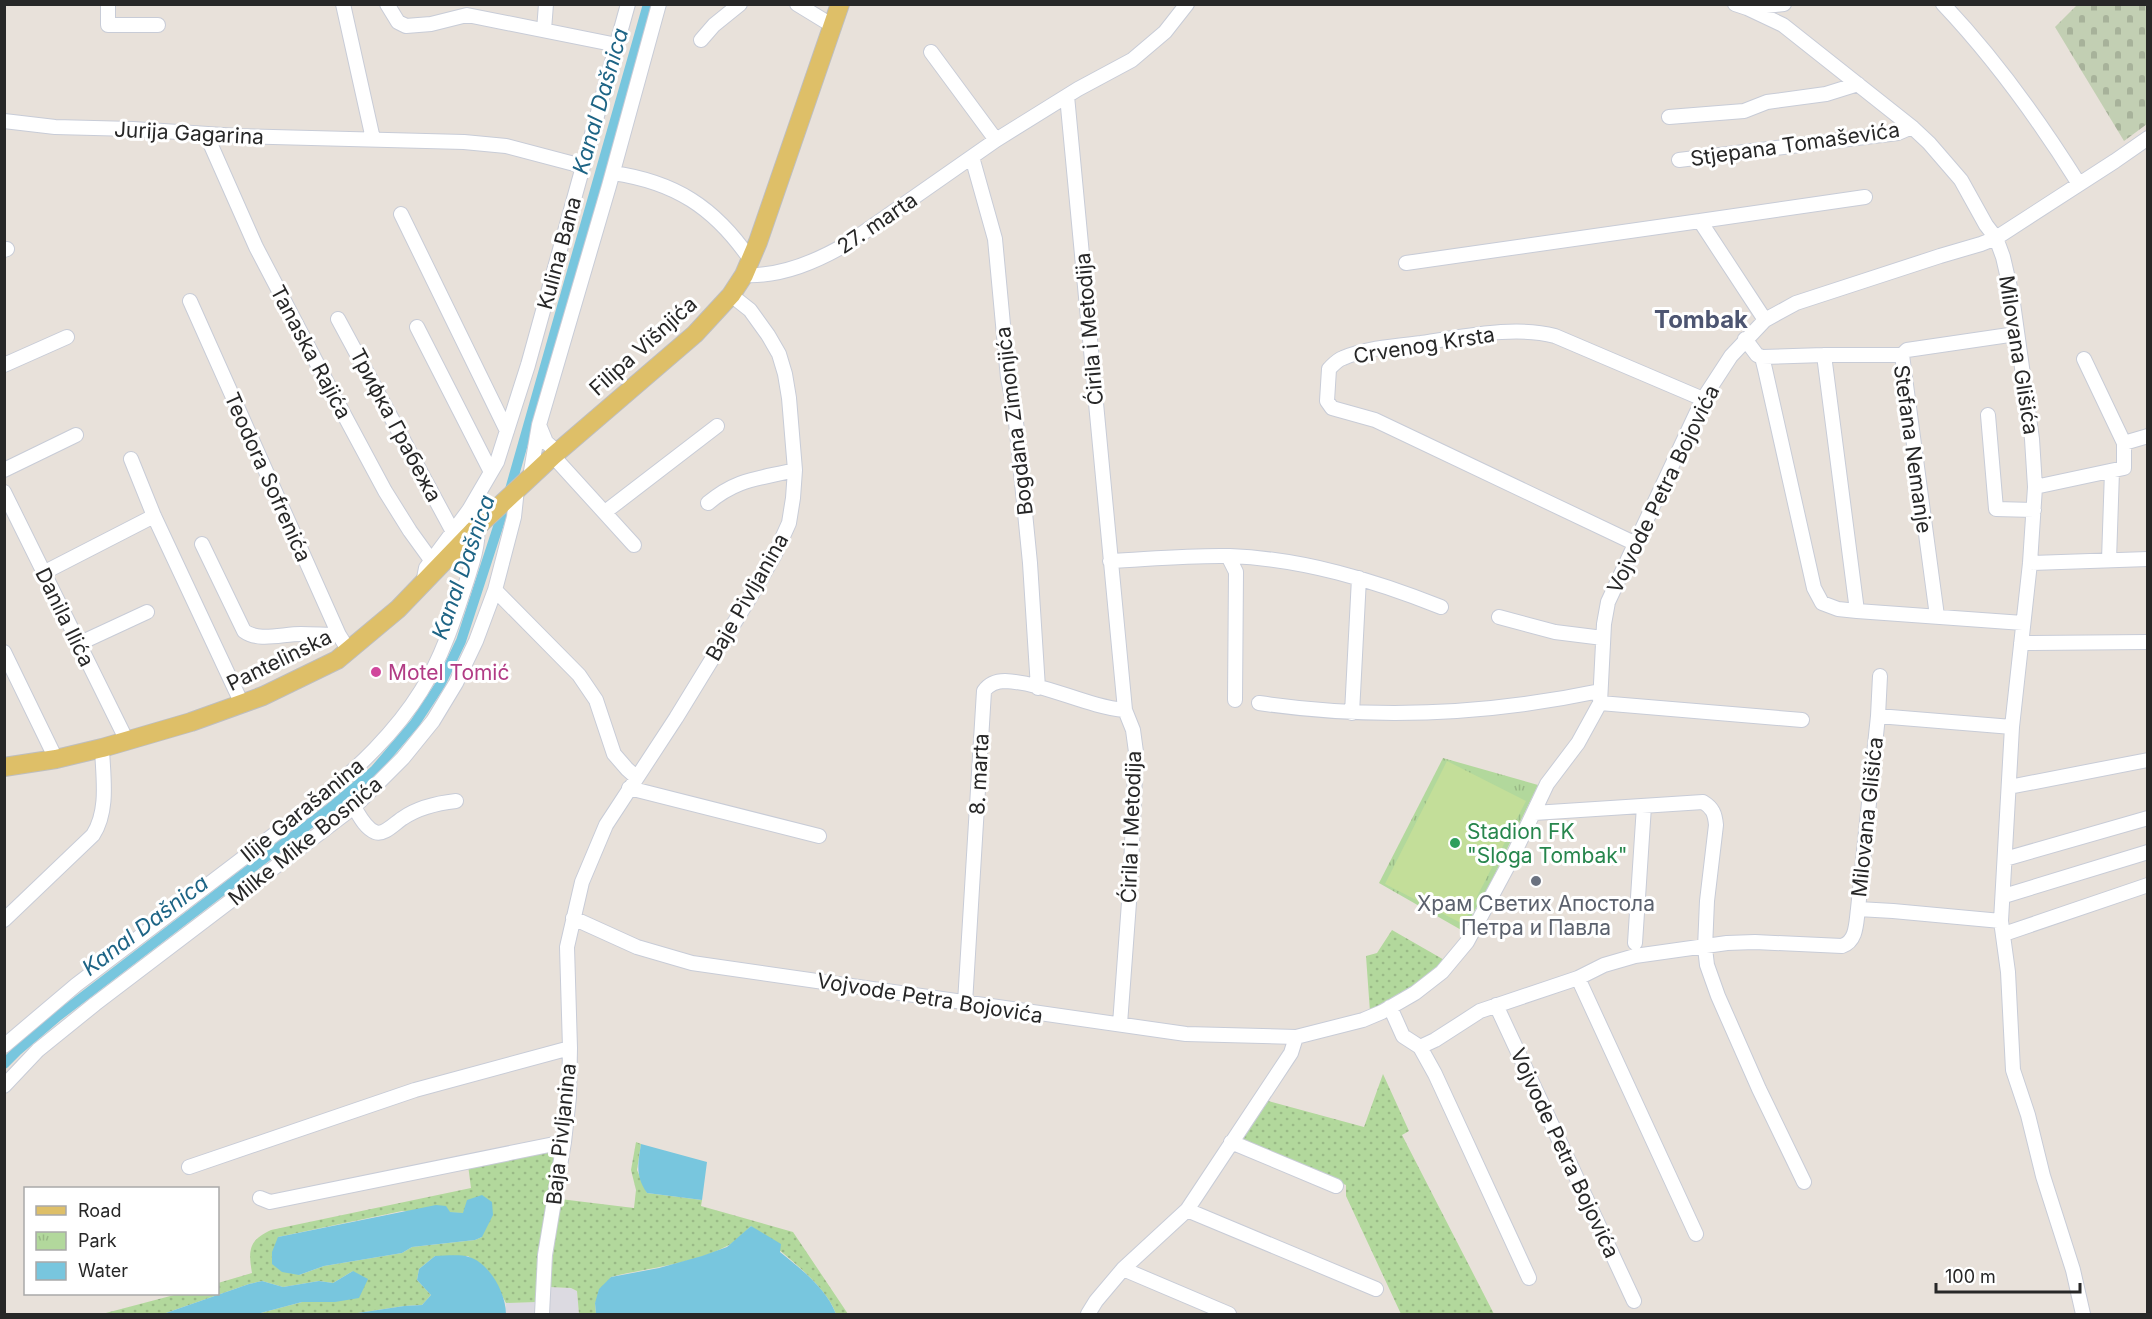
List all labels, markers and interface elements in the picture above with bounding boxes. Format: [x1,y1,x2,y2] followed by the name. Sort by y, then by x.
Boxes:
[567,25,633,177] water label: Kanal Dašnica
[113,117,265,149] street label: Jurija Gagarina
[1689,117,1901,171] street label: Stjepana Tomaševića
[832,187,922,259] street label: 27. marta
[532,194,586,312] street label: Kulina Bana
[1069,252,1108,406] street label: Ćirila i Metodija
[1994,274,2044,436] street label: Milovana Glišića
[265,281,357,423] street label: Tanaska Rajića
[584,291,702,401] street label: Filipa Višnjića
[1654,305,1748,334] district label: Tombak
[1351,321,1497,369] street label: Crvenog Krsta
[990,325,1038,517] street label: Bogdana Zimonjića
[345,344,447,506] street label: Трифка Грабежа
[1889,363,1937,535] street label: Stefana Nemanje
[1602,381,1724,597] street label: Vojvode Petra Bojovića
[219,388,317,566] street label: Teodora Sofrenića
[426,491,500,643] water label: Kanal Dašnica
[700,529,794,665] street label: Baje Pivljanina
[30,563,100,671] street label: Danila Ilića
[223,624,335,696] street label: Pantelinska
[388,660,509,685] place label: Motel Tomić
[369,665,383,679] marker: Motel Tomić
[964,733,994,815] street label: 8. marta
[1846,736,1888,898] street label: Milovana Glišića
[1115,750,1146,904] street label: Ćirila i Metodija
[236,753,368,867] street label: Ilije Garašanina
[223,771,387,911] street label: Milke Mike Bosnića
[1467,819,1628,868] place label: Stadion FK "Sloga Tombak"
[1448,836,1462,850] marker: Stadion FK "Sloga Tombak"
[77,869,213,981] water label: Kanal Dašnica
[1529,874,1543,888] marker: Храм Светих Апостола Петра и Павла
[1417,891,1655,940] place label: Храм Светих Апостола Петра и Павла
[815,968,1045,1028] street label: Vojvode Petra Bojovića
[1505,1044,1625,1262] street label: Vojvode Petra Bojovića
[541,1062,581,1206] street label: Baja Pivljanina
[24,1187,219,1295] legend
[78,1200,121,1221] text: Road
[78,1230,117,1251] text: Park
[1936,1256,2080,1294] scale bar
[78,1260,128,1281] text: Water
[1945,1266,1996,1287] text: 100 m

